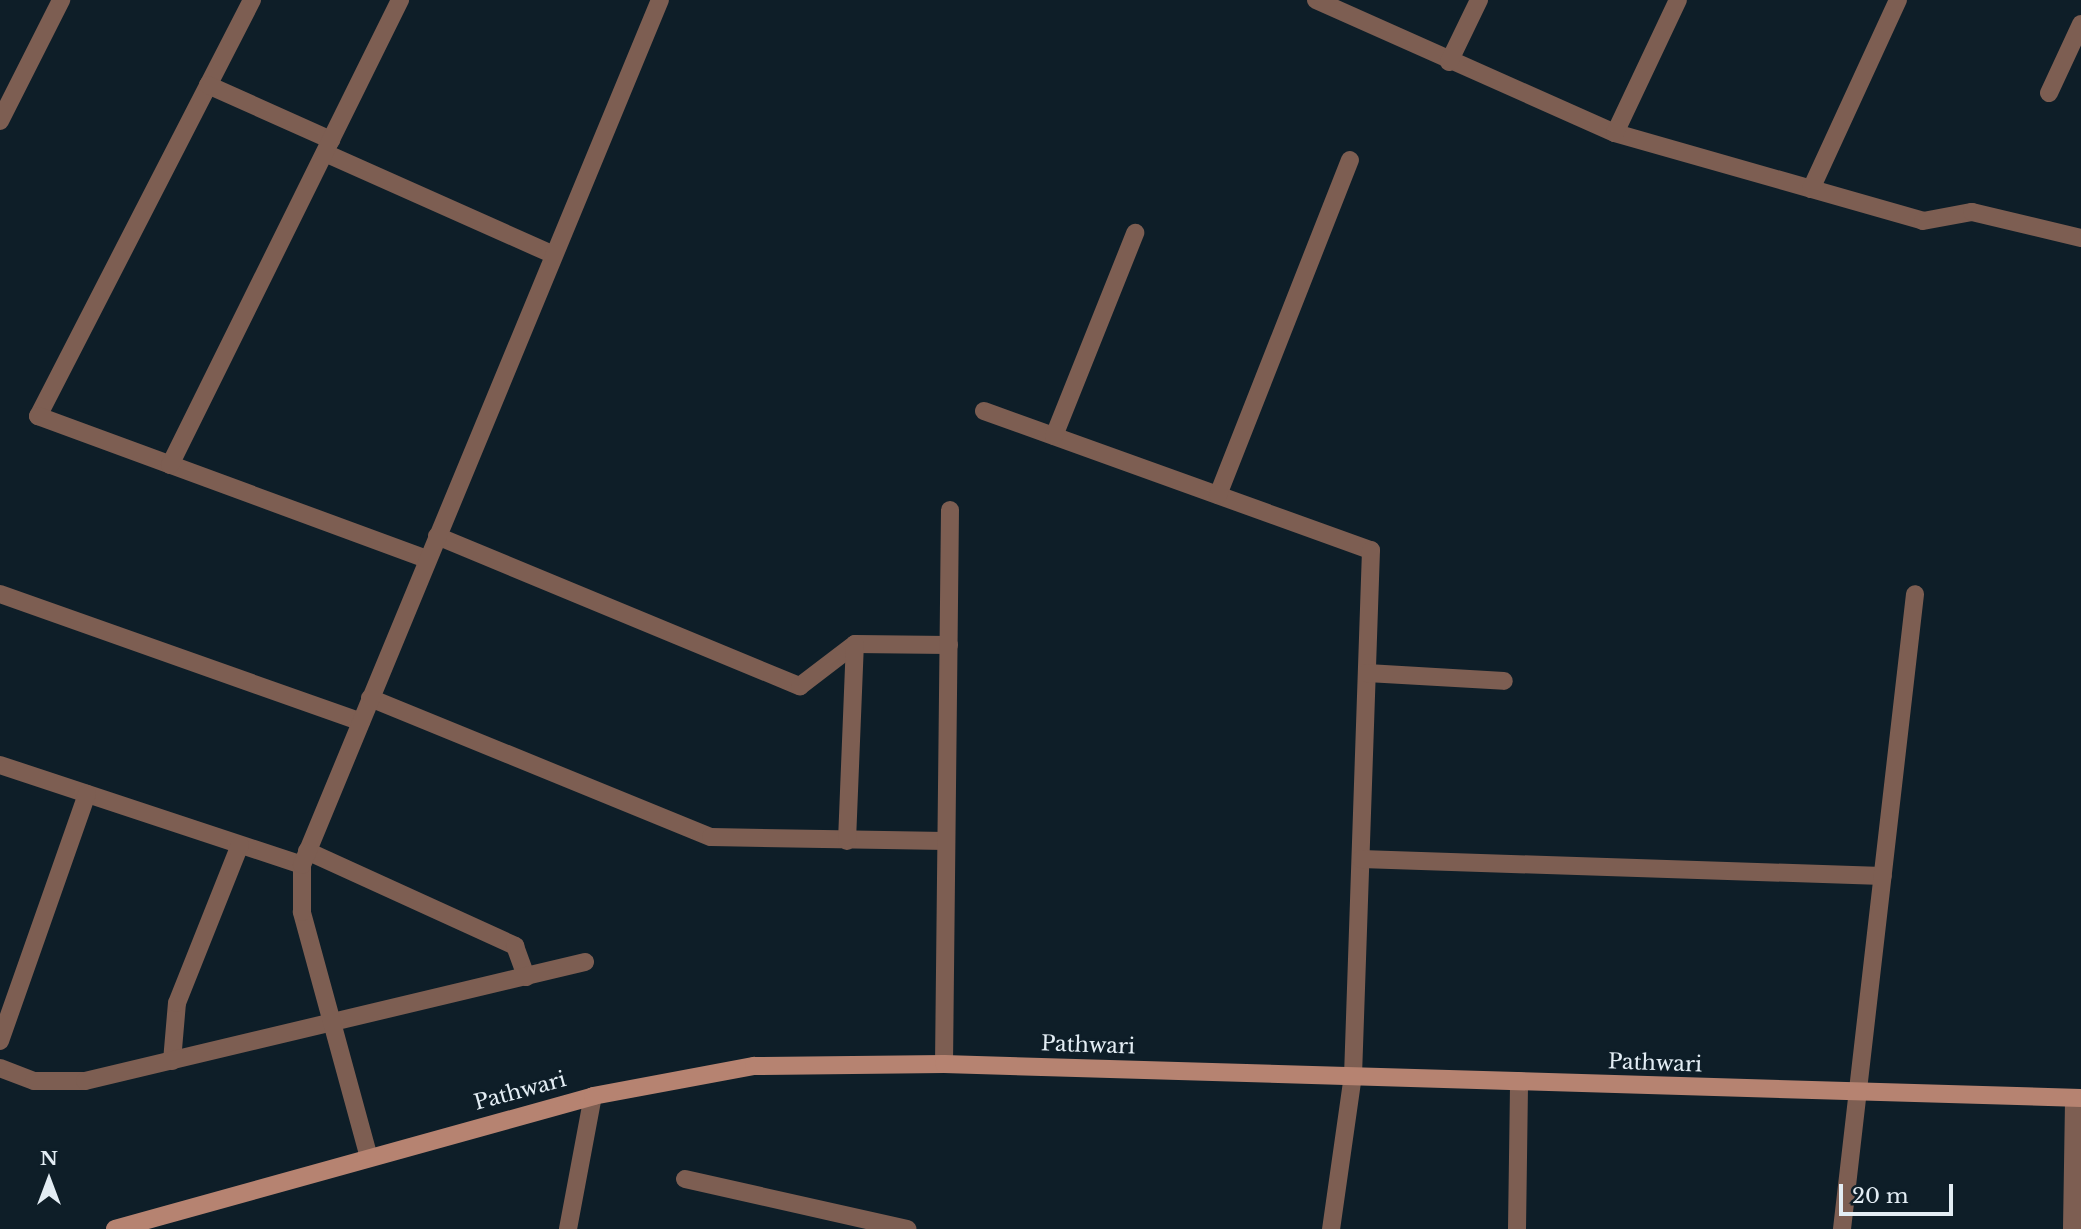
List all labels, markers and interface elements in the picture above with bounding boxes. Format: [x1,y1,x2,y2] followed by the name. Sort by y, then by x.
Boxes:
[1040,1031,1136,1059] street label: Pathwari
[1607,1049,1703,1077] street label: Pathwari
[471,1067,569,1115] street label: Pathwari
[14,1145,84,1215] north arrow
[40,1147,58,1170] text: N
[1843,1170,1957,1214] scale bar
[1852,1183,1909,1209] text: 20 m

